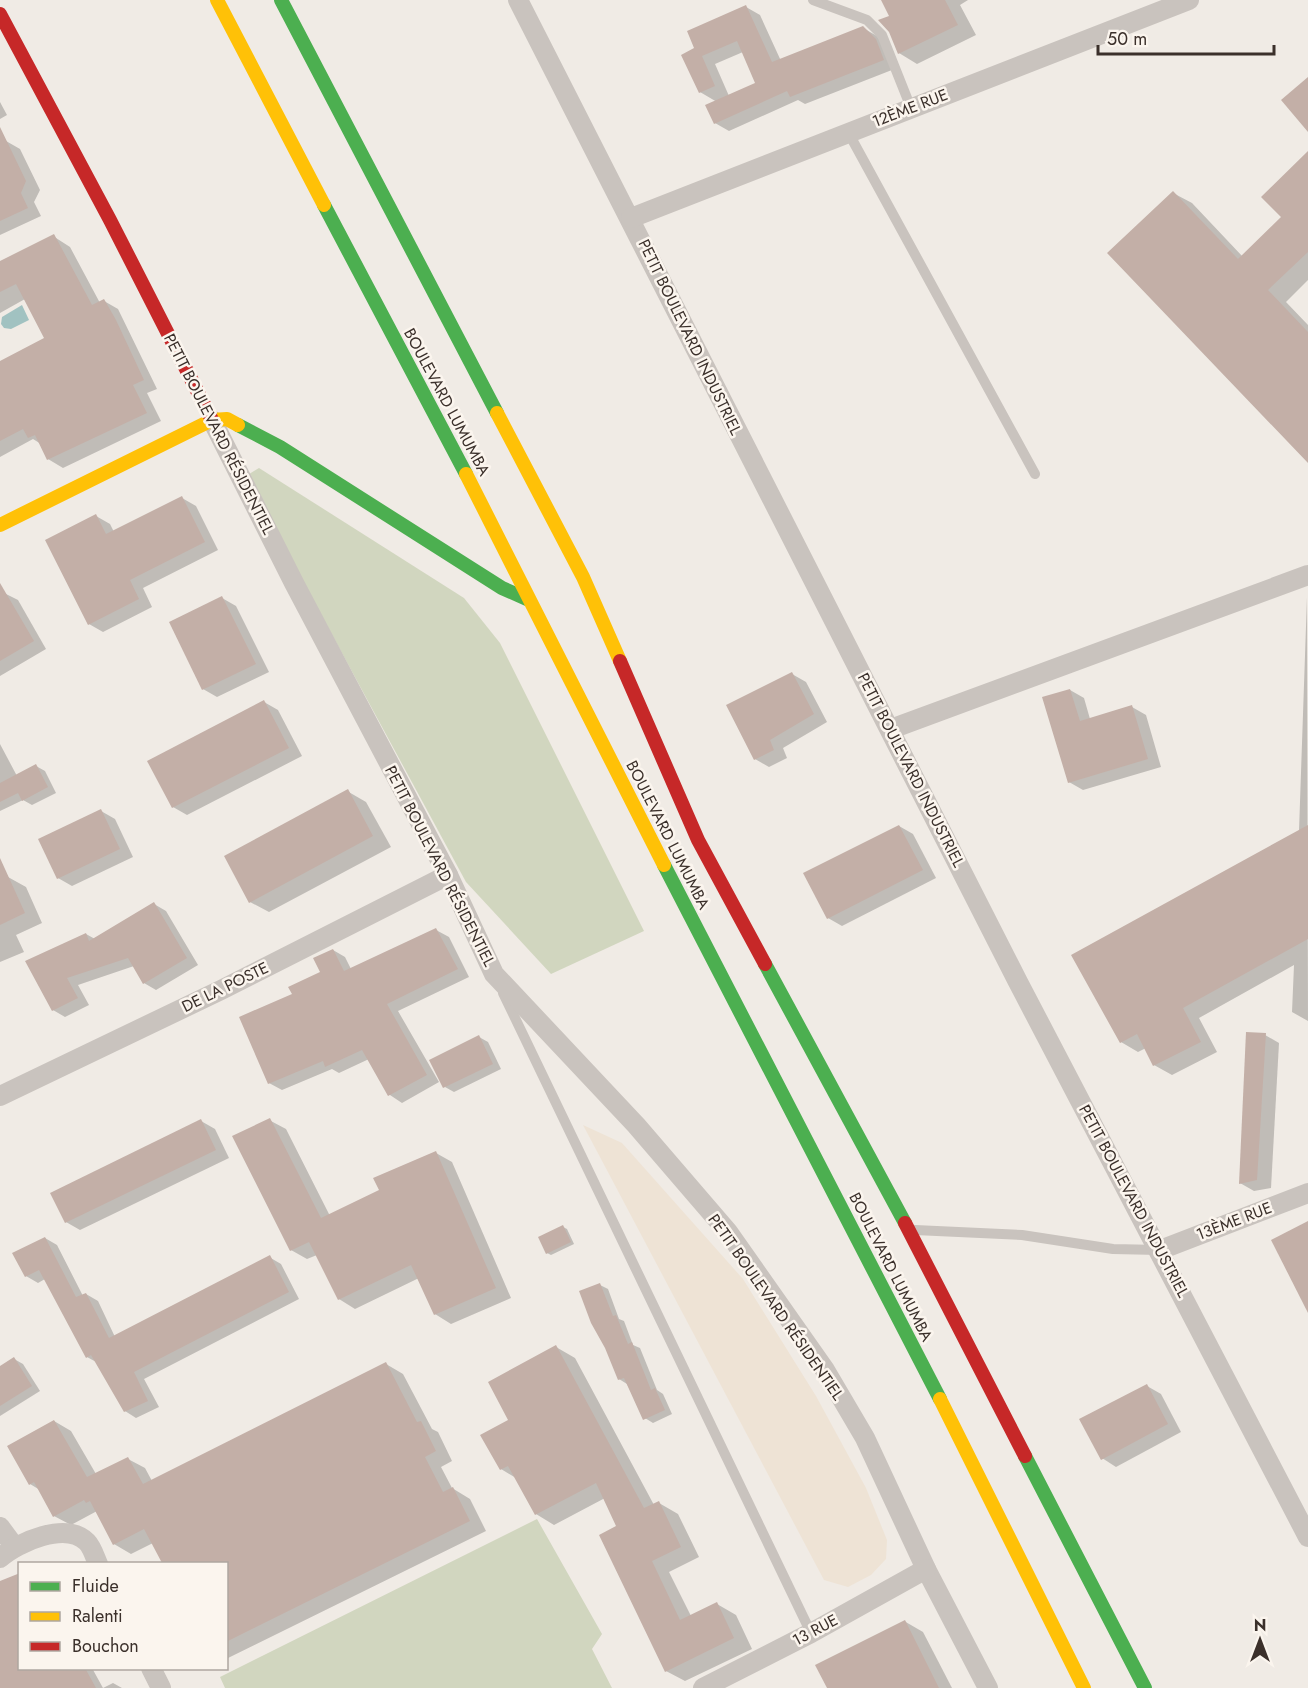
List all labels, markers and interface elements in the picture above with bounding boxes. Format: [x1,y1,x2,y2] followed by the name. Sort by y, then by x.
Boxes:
[1098,18,1274,56] scale bar
[1107,26,1147,52] text: 50 m
[869,83,951,133] street label: 12ÈME RUE
[632,235,748,439] street label: PETIT BOULEVARD INDUSTRIEL
[398,324,496,480] street label: BOULEVARD LUMUMBA
[158,330,280,539] street label: PETIT BOULEVARD RÉSIDENTIEL
[852,669,970,872] street label: PETIT BOULEVARD INDUSTRIEL
[620,757,716,914] street label: BOULEVARD LUMUMBA
[379,762,501,971] street label: PETIT BOULEVARD RÉSIDENTIEL
[178,956,272,1018] street label: DE LA POSTE
[1073,1101,1195,1302] street label: PETIT BOULEVARD INDUSTRIEL
[843,1189,939,1346] street label: BOULEVARD LUMUMBA
[1193,1196,1275,1246] street label: 13ÈME RUE
[703,1209,850,1406] street label: PETIT BOULEVARD RÉSIDENTIEL
[18,1562,228,1670] legend
[72,1573,119,1599] text: Fluide
[72,1603,123,1629] text: Ralenti
[788,1608,842,1652] street label: 13 RUE
[1230,1610,1290,1670] north arrow
[1254,1614,1266,1637] text: N
[72,1633,139,1659] text: Bouchon

